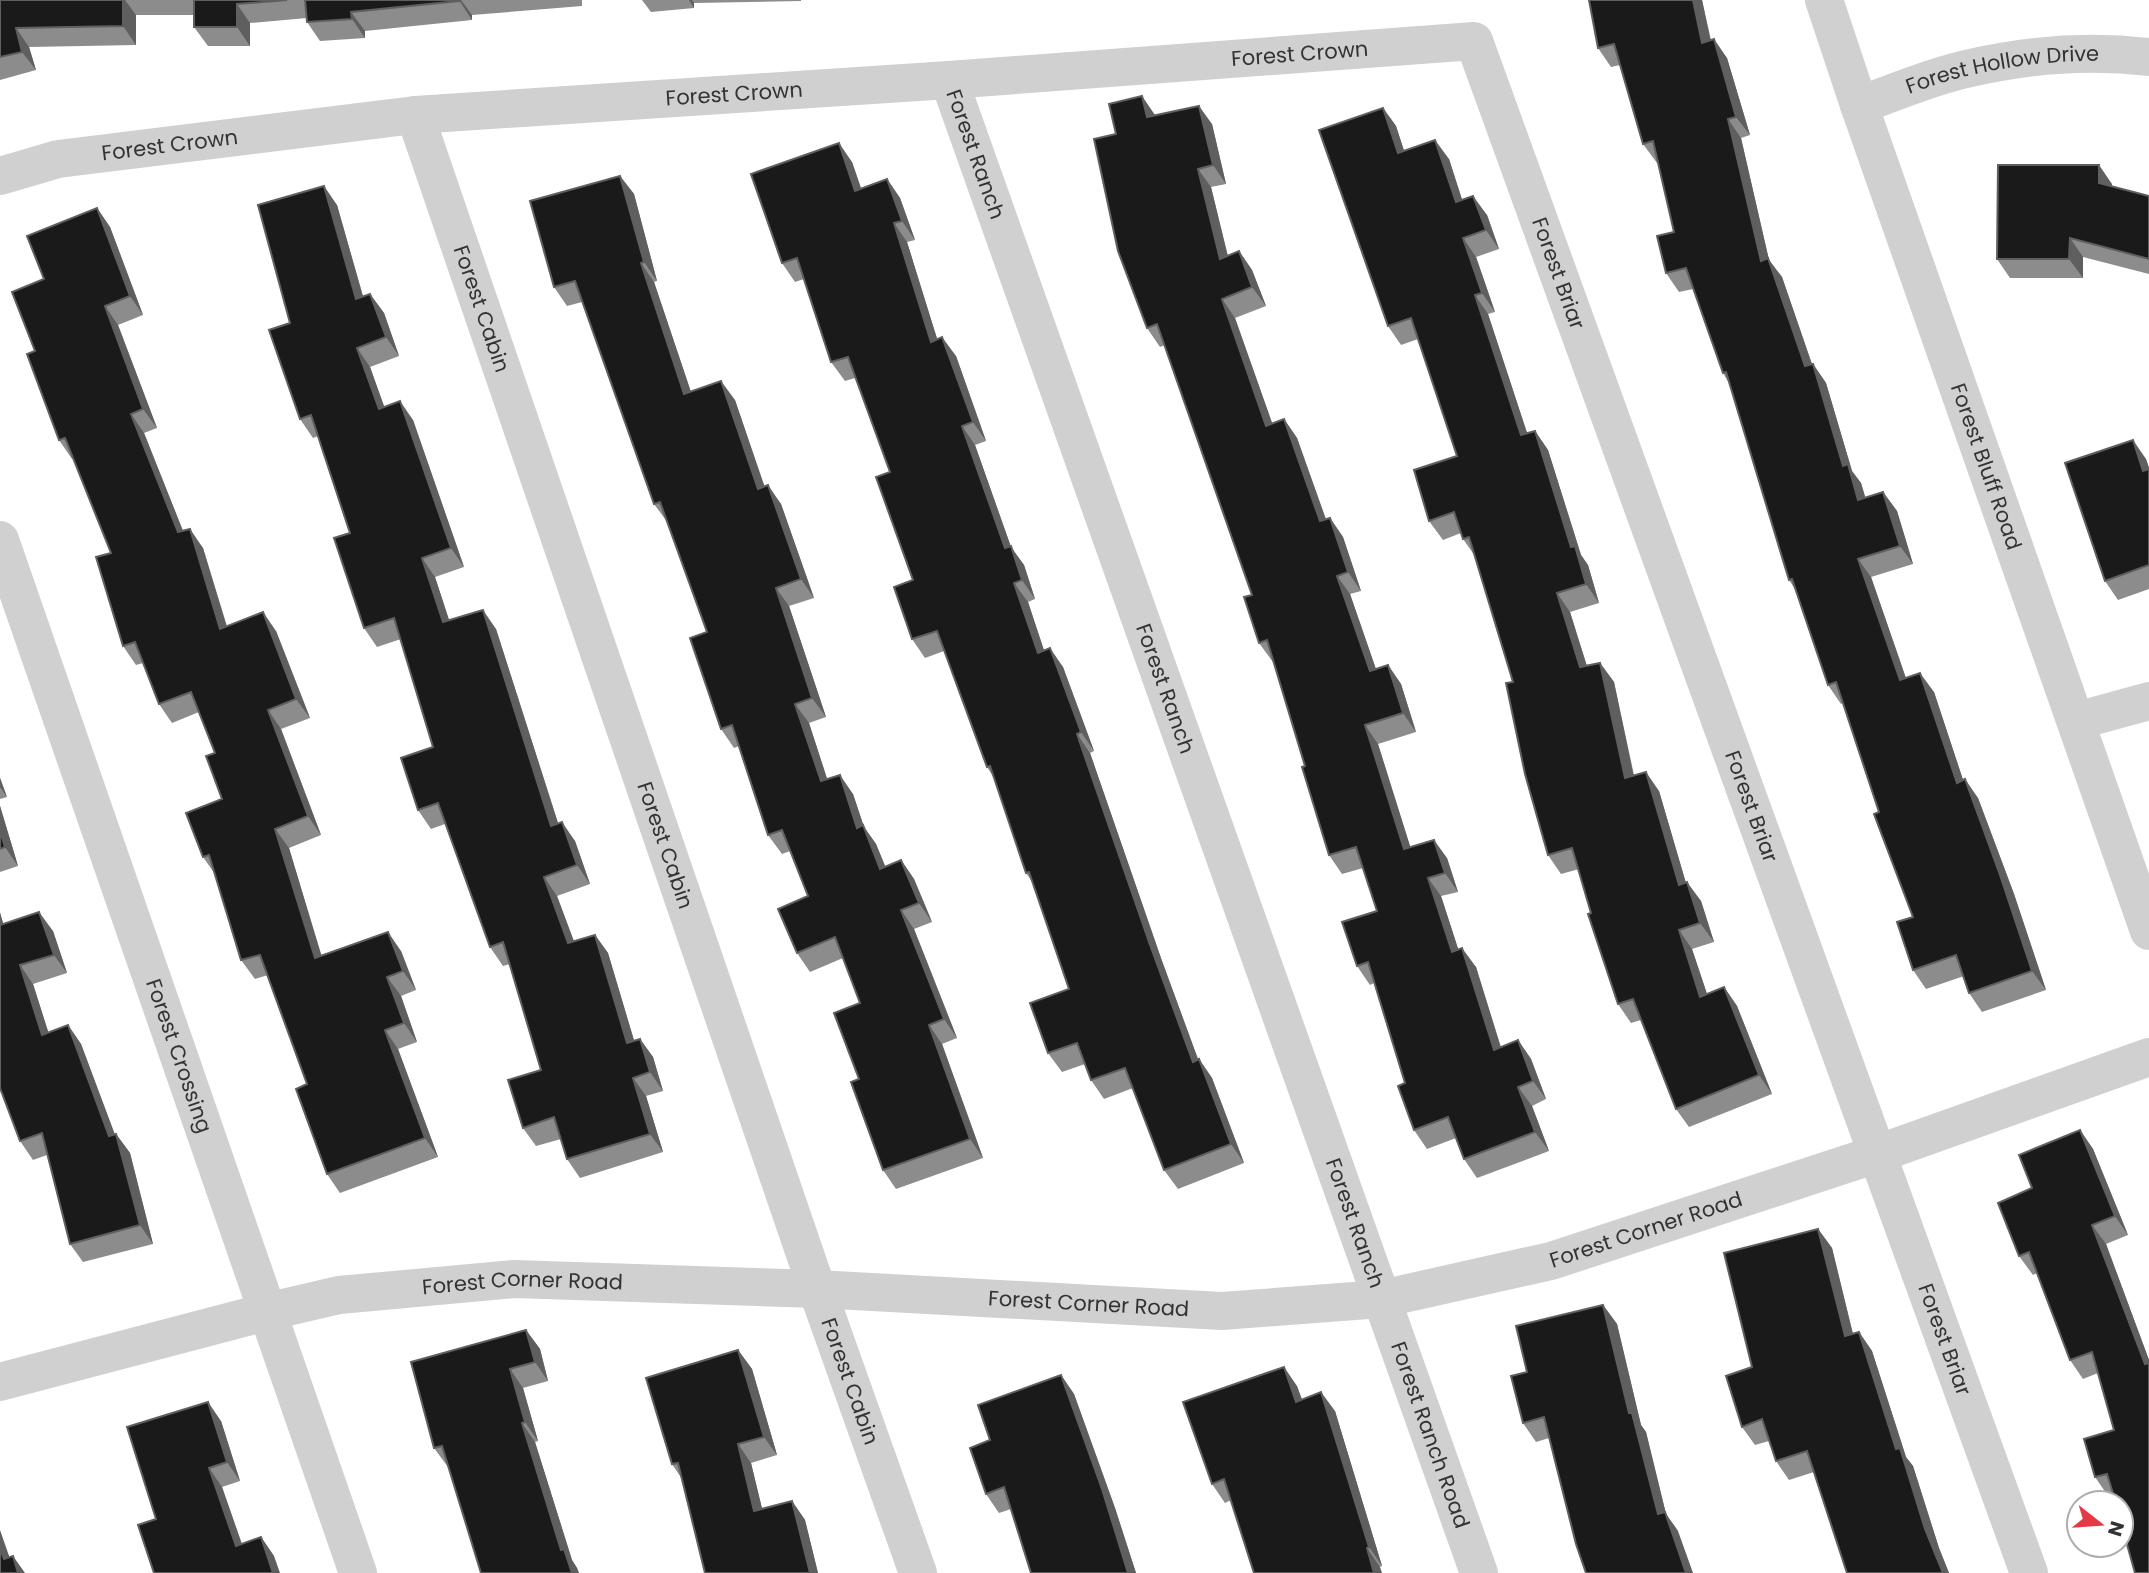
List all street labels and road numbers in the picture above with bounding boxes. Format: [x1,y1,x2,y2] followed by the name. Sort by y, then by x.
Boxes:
[1230,34,1369,73] street label: Forest Crown
[1902,39,2099,101] street label: Forest Hollow Drive
[665,75,804,113] street label: Forest Crown
[940,85,1012,223] street label: Forest Ranch
[100,122,240,168] street label: Forest Crown
[1525,213,1592,333] street label: Forest Briar
[447,241,517,376] street label: Forest Cabin
[1944,379,2029,554] street label: Forest Bluff Road
[1129,620,1202,757] street label: Forest Ranch
[1718,746,1785,867] street label: Forest Briar
[630,778,701,913] street label: Forest Cabin
[139,975,219,1137] street label: Forest Crossing
[1319,1154,1392,1292] street label: Forest Ranch
[1546,1184,1746,1275] street label: Forest Corner Road
[421,1263,623,1301] street label: Forest Corner Road
[1911,1280,1979,1400] street label: Forest Briar
[987,1283,1190,1323] street label: Forest Corner Road
[814,1314,886,1448] street label: Forest Cabin
[1384,1338,1477,1532] street label: Forest Ranch Road

